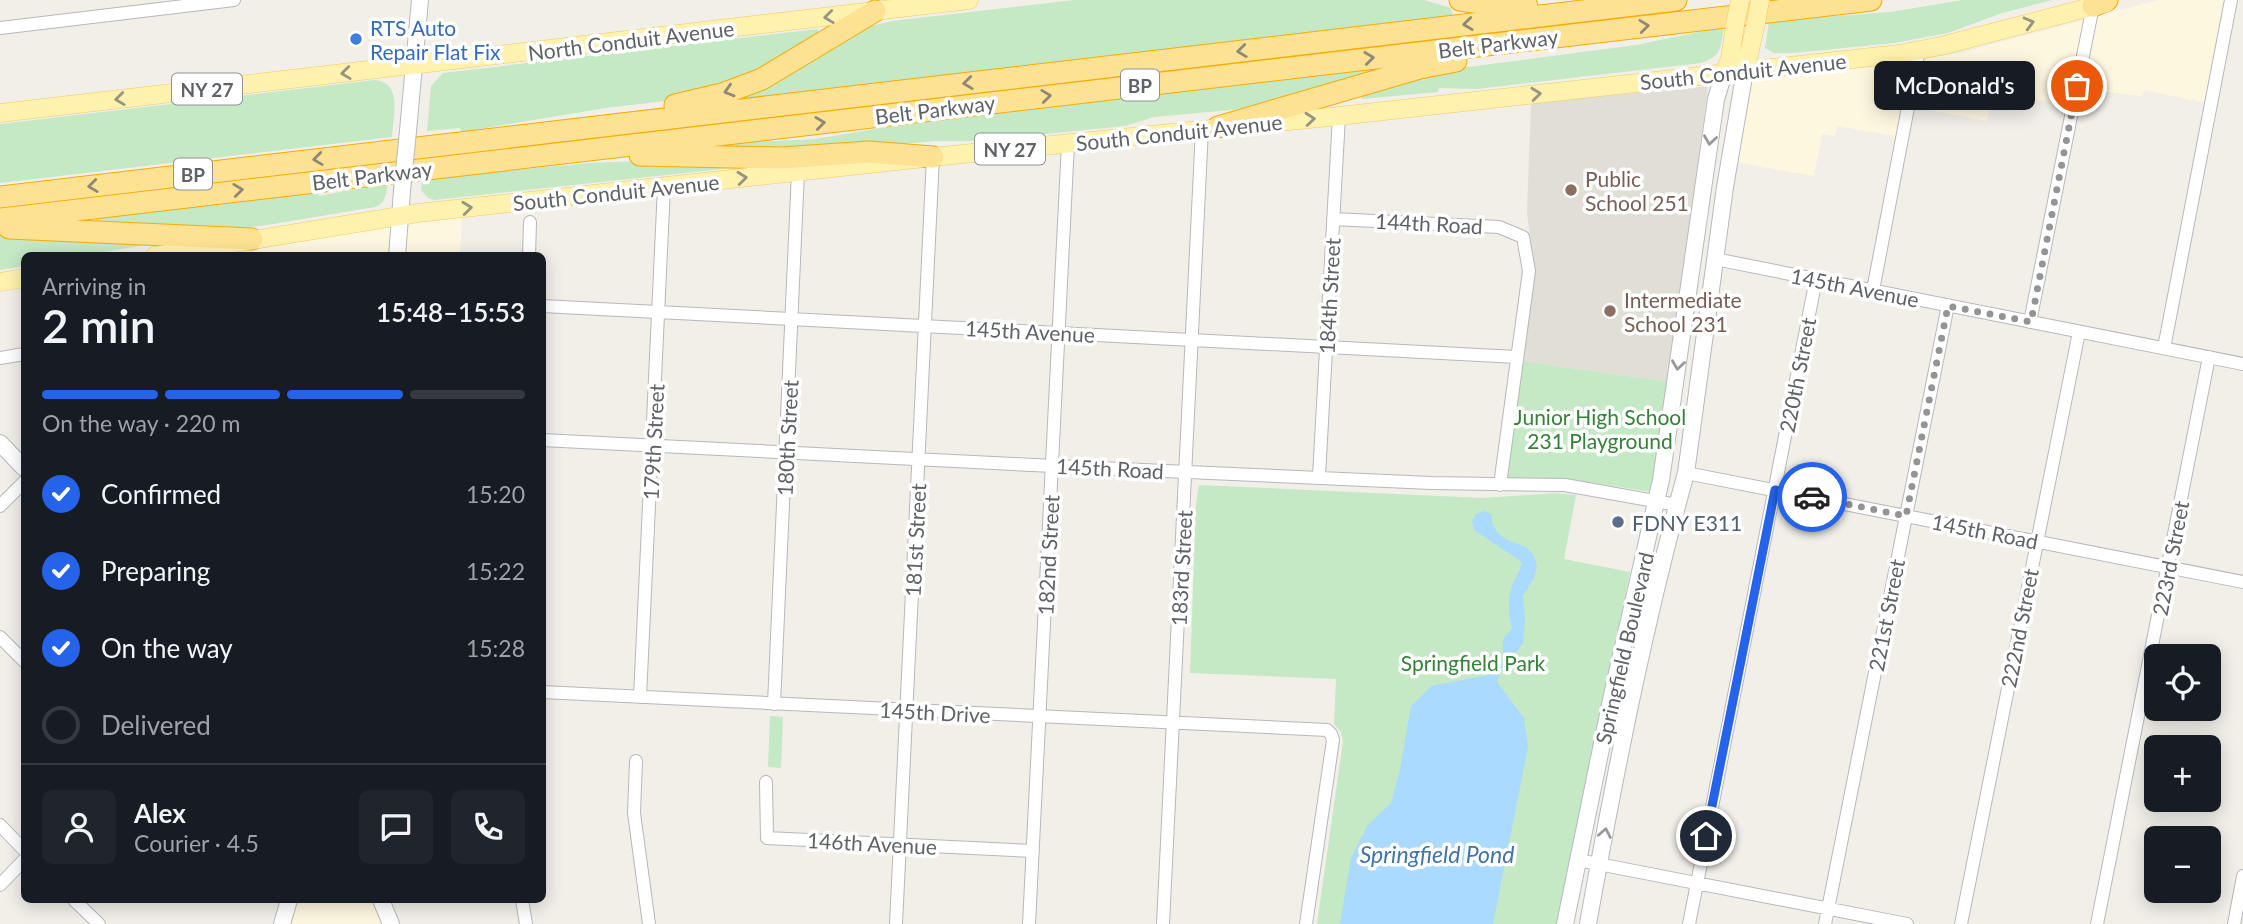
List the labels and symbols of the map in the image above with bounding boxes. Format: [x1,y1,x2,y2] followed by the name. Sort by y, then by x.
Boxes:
[823,9,834,24] one-way arrow
[370,15,501,64] place label: RTS Auto Repair Flat Fix
[526,15,736,65] street label: North Conduit Avenue
[1463,17,1474,32] one-way arrow
[2023,17,2035,31] one-way arrow
[1638,19,1650,34] one-way arrow
[1437,23,1560,63] street label: Belt Parkway
[348,31,364,47] marker: RTS Auto Repair Flat Fix
[1237,43,1248,58] one-way arrow
[1639,48,1847,94] street label: South Conduit Avenue
[1363,51,1375,66] one-way arrow
[2047,56,2107,116] pin
[1874,62,2035,110] callout: McDonald's
[341,65,352,80] one-way arrow
[1121,69,1159,100] road number: BP
[172,74,242,104] road number: NY 27
[962,75,974,90] one-way arrow
[724,83,736,98] one-way arrow
[1530,86,1542,101] one-way arrow
[874,89,997,129] street label: Belt Parkway
[1040,89,1052,104] one-way arrow
[115,92,126,107] one-way arrow
[1075,109,1283,155] street label: South Conduit Avenue
[1304,111,1315,126] one-way arrow
[814,115,826,130] one-way arrow
[975,134,1045,164] road number: NY 27
[1703,134,1718,146] one-way arrow
[313,151,324,166] one-way arrow
[311,155,434,195] street label: Belt Parkway
[174,158,212,190] road number: BP
[1585,166,1689,215] place label: Public School 251
[512,169,720,215] street label: South Conduit Avenue
[736,171,748,186] one-way arrow
[87,178,98,193] one-way arrow
[1563,182,1579,198] marker: Public School 251
[232,183,244,198] one-way arrow
[462,201,473,216] one-way arrow
[1375,208,1483,238] street label: 144th Road
[1313,237,1345,355] street label: 184th Street
[1789,262,1921,312] street label: 145th Avenue
[1624,287,1742,336] place label: Intermediate School 231
[1602,303,1618,319] marker: Intermediate School 231
[964,315,1096,347] street label: 145th Avenue
[1774,315,1820,435] street label: 220th Street
[1670,359,1685,371] one-way arrow
[771,379,803,497] street label: 180th Street
[637,383,669,501] street label: 179th Street
[1514,404,1686,453] park label: Junior High School 231 Playground
[1056,453,1164,483] street label: 145th Road
[1777,462,1847,532] courier
[900,482,930,597] street label: 181st Street
[1032,494,1064,616] street label: 182nd Street
[2147,498,2193,617] street label: 223rd Street
[1930,508,2040,554] street label: 145th Road
[1165,509,1197,627] street label: 183rd Street
[1632,510,1742,535] place label: FDNY E311
[1610,514,1626,530] marker: FDNY E311
[1590,550,1658,746] street label: Springfield Boulevard
[1863,556,1909,673] street label: 221st Street
[1995,566,2043,690] street label: 222nd Street
[1401,650,1546,675] park label: Springfield Park
[879,697,991,727] street label: 145th Drive
[1676,806,1736,866] pin
[806,827,938,859] street label: 146th Avenue
[1597,827,1612,839] one-way arrow
[1360,840,1514,868] water label: Springfield Pond

